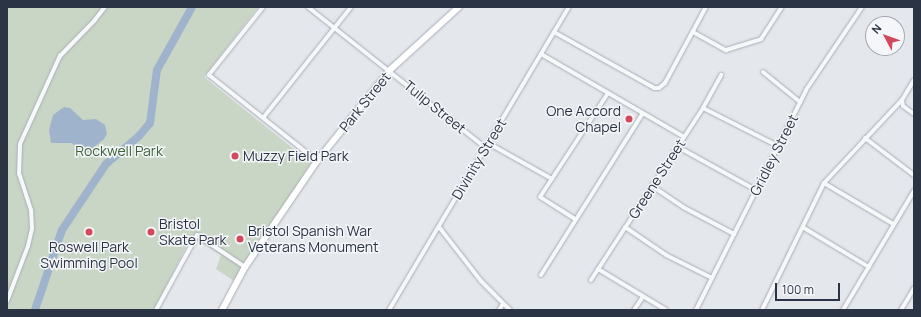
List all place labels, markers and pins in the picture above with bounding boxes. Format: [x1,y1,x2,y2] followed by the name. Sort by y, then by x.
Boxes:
[546,103,621,136] place label: One Accord Chapel
[624,114,634,124] marker: One Accord Chapel
[243,148,349,164] place label: Muzzy Field Park
[230,151,240,161] marker: Muzzy Field Park
[159,216,227,248] place label: Bristol Skate Park
[248,223,379,256] place label: Bristol Spanish War Veterans Monument
[84,227,94,237] marker: Roswell Park Swimming Pool
[146,227,156,237] marker: Bristol Skate Park
[235,234,245,244] marker: Bristol Spanish War Veterans Monument
[40,239,138,272] place label: Roswell Park Swimming Pool

